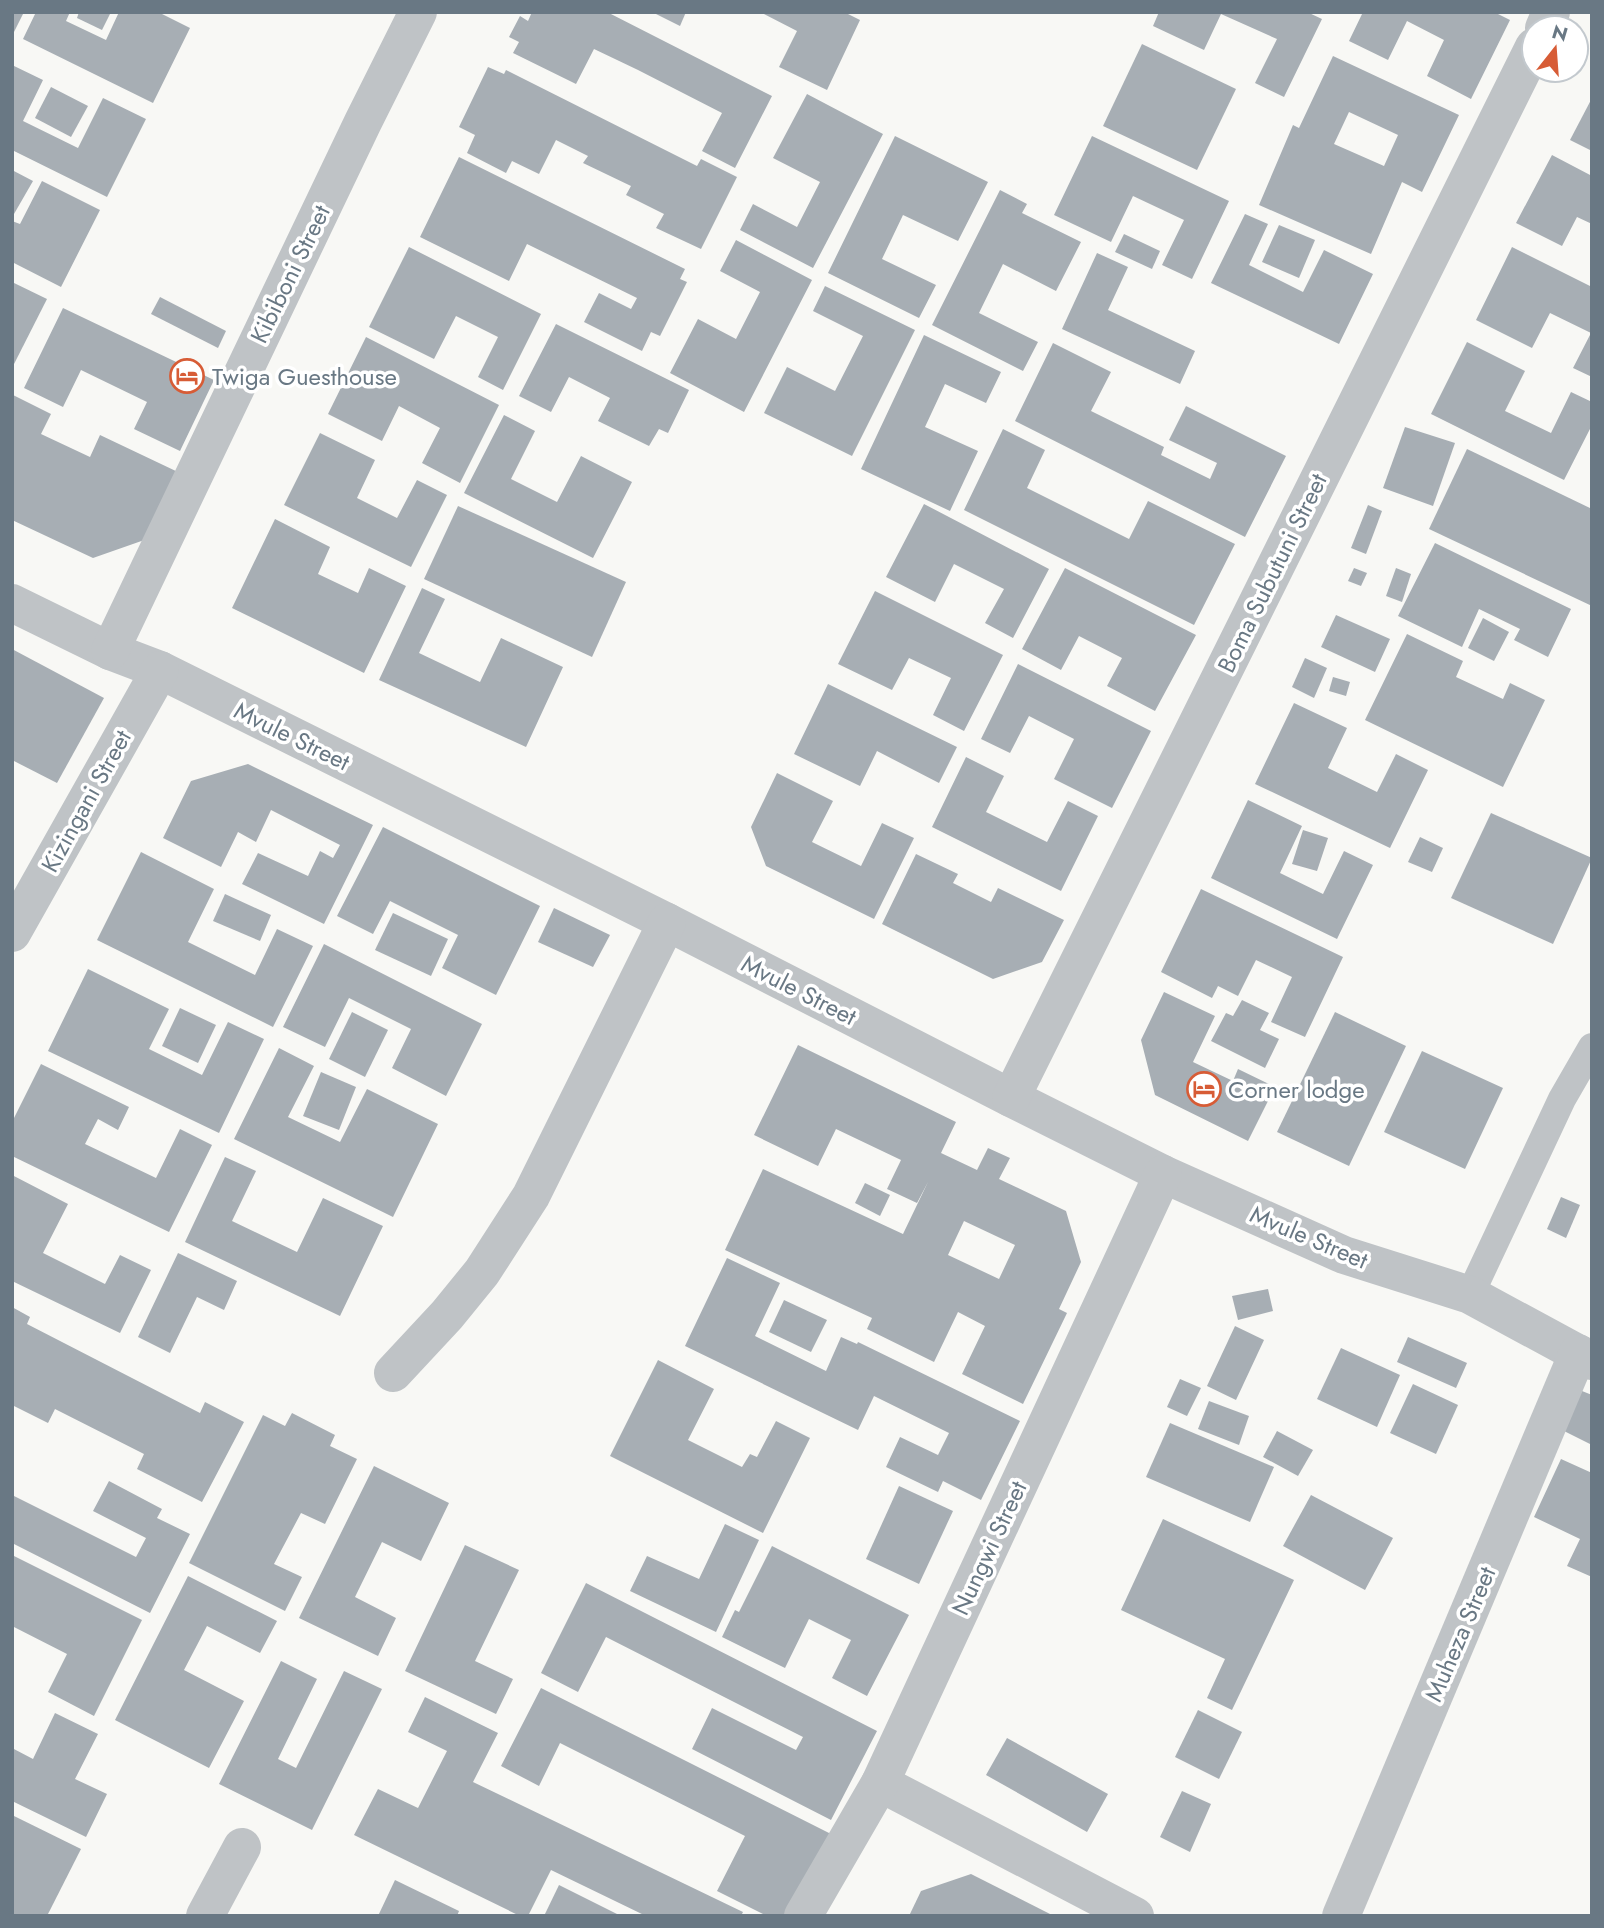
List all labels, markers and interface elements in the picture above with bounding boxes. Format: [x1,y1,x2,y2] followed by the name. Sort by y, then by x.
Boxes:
[1520,14,1590,84] north arrow
[1549,18,1571,48] text: N
[241,199,339,349] street label: Kibiboni Street
[168,357,206,395] hotel icon: Twiga Guesthouse
[212,359,397,394] place label: Twiga Guesthouse
[1209,467,1336,678] street label: Boma Subutuni Street
[228,693,356,779] street label: Mvule Street
[32,723,140,879] street label: Kizingani Street
[735,946,863,1034] street label: Mvule Street
[1185,1070,1223,1108] hotel icon: Corner lodge
[1228,1072,1365,1107] place label: Corner lodge
[1245,1196,1374,1278] street label: Mvule Street
[943,1475,1035,1621] street label: Nungwi Street
[1416,1561,1504,1707] street label: Muheza Street

